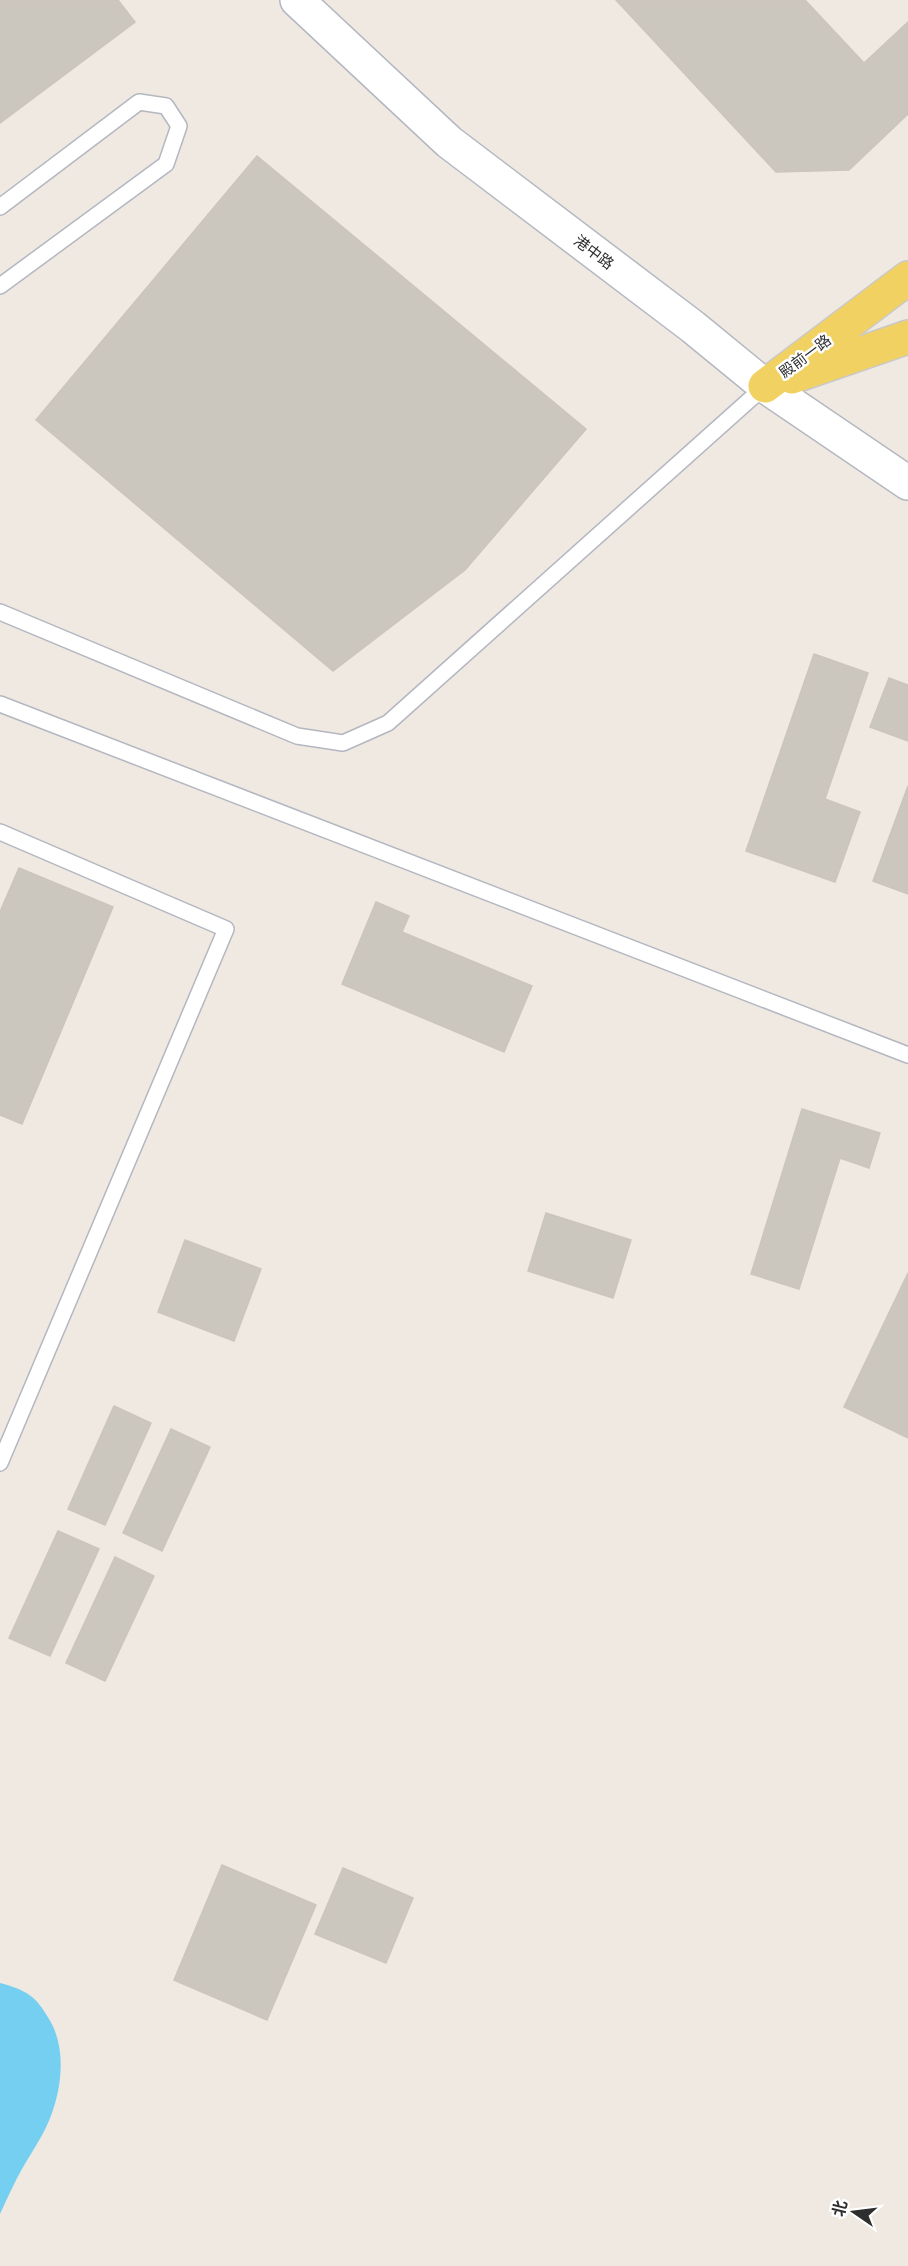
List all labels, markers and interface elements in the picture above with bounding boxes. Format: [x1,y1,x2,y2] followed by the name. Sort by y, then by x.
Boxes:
[570,231,618,273] street label: 港中路
[775,330,835,382] street label: 殿前一路
[824,2182,884,2242] north arrow
[828,2198,851,2219] text: 北

